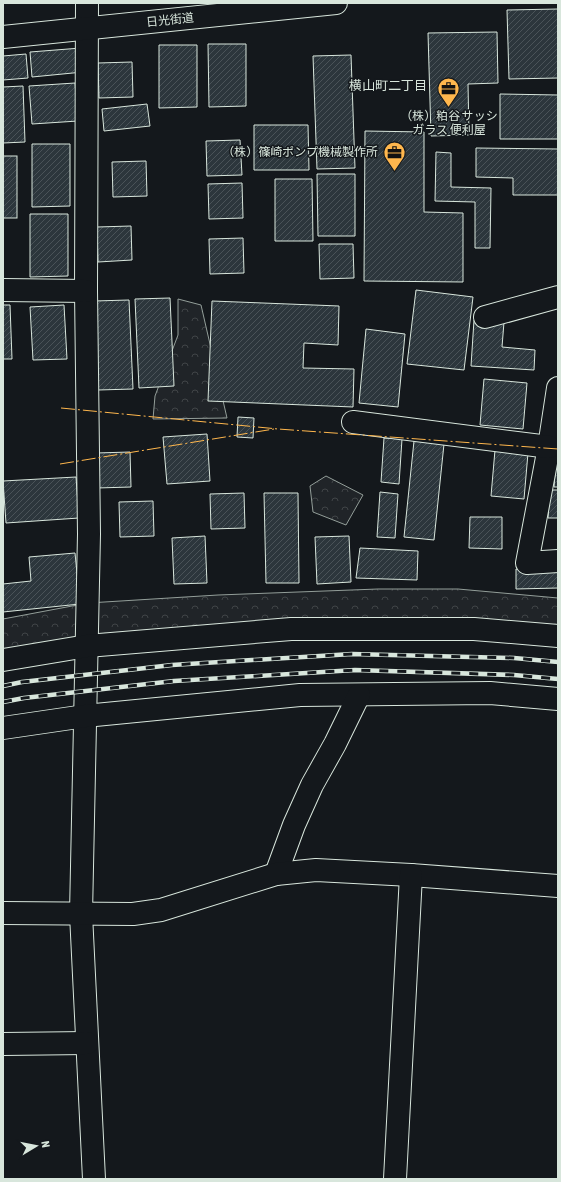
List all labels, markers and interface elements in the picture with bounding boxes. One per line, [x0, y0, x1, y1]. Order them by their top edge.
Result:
street label: 日光街道 [145, 11, 195, 29]
office icon: （株）粕谷 サッシ ガラス 便利屋 [436, 76, 462, 109]
district label: 横山町二丁目 [349, 78, 427, 93]
place label: （株）粕谷 サッシ ガラス 便利屋 [400, 109, 498, 137]
office icon: （株）篠崎ポンプ機械製作所 [381, 139, 407, 172]
place label: （株）篠崎ポンプ機械製作所 [222, 145, 378, 159]
north arrow [16, 1126, 56, 1166]
text: N [39, 1140, 52, 1149]

